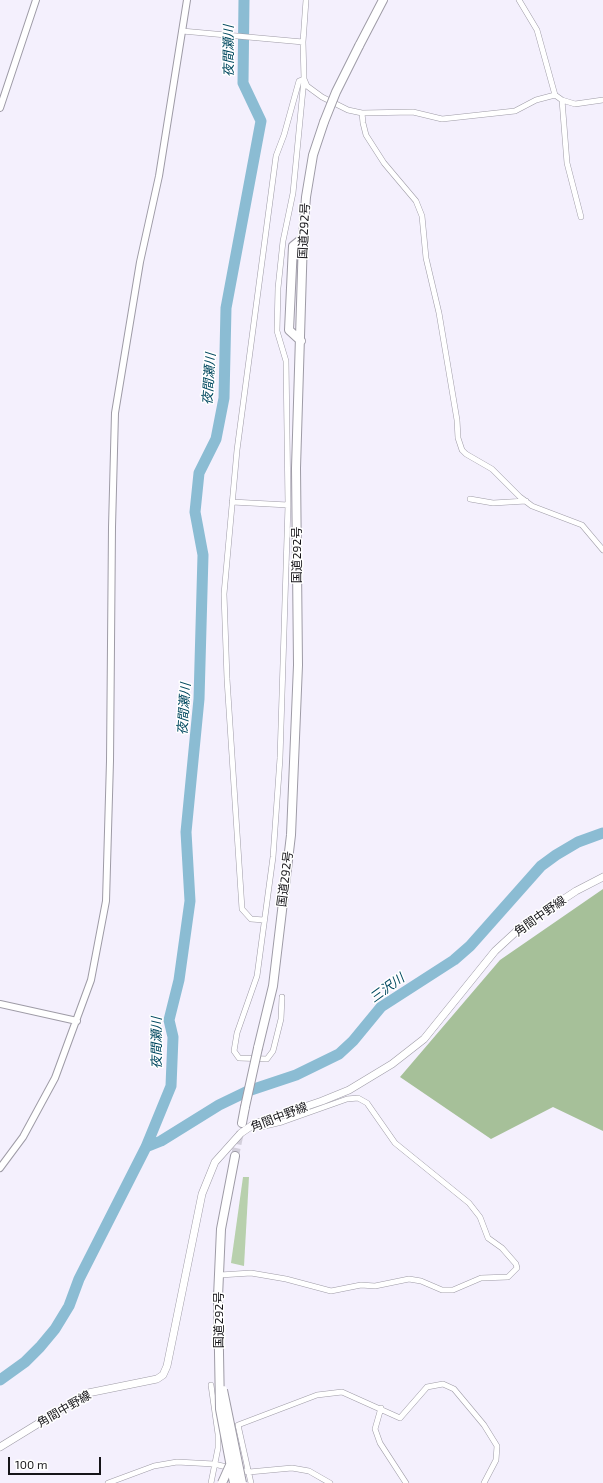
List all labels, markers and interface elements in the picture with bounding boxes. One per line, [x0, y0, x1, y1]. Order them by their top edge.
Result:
water label: 夜間瀬川 [221, 25, 237, 77]
street label: 国道292号 [295, 202, 313, 260]
water label: 夜間瀬川 [199, 353, 219, 405]
street label: 国道292号 [290, 527, 304, 583]
water label: 夜間瀬川 [174, 683, 194, 735]
street label: 国道292号 [274, 850, 296, 908]
street label: 角間中野線 [511, 893, 569, 939]
water label: 三沢川 [367, 970, 407, 1006]
water label: 夜間瀬川 [149, 1017, 165, 1069]
street label: 角間中野線 [248, 1100, 310, 1134]
street label: 国道292号 [212, 1292, 226, 1348]
street label: 角間中野線 [34, 1388, 94, 1430]
scale bar [10, 1449, 103, 1475]
text: 100 m [15, 1457, 47, 1471]

